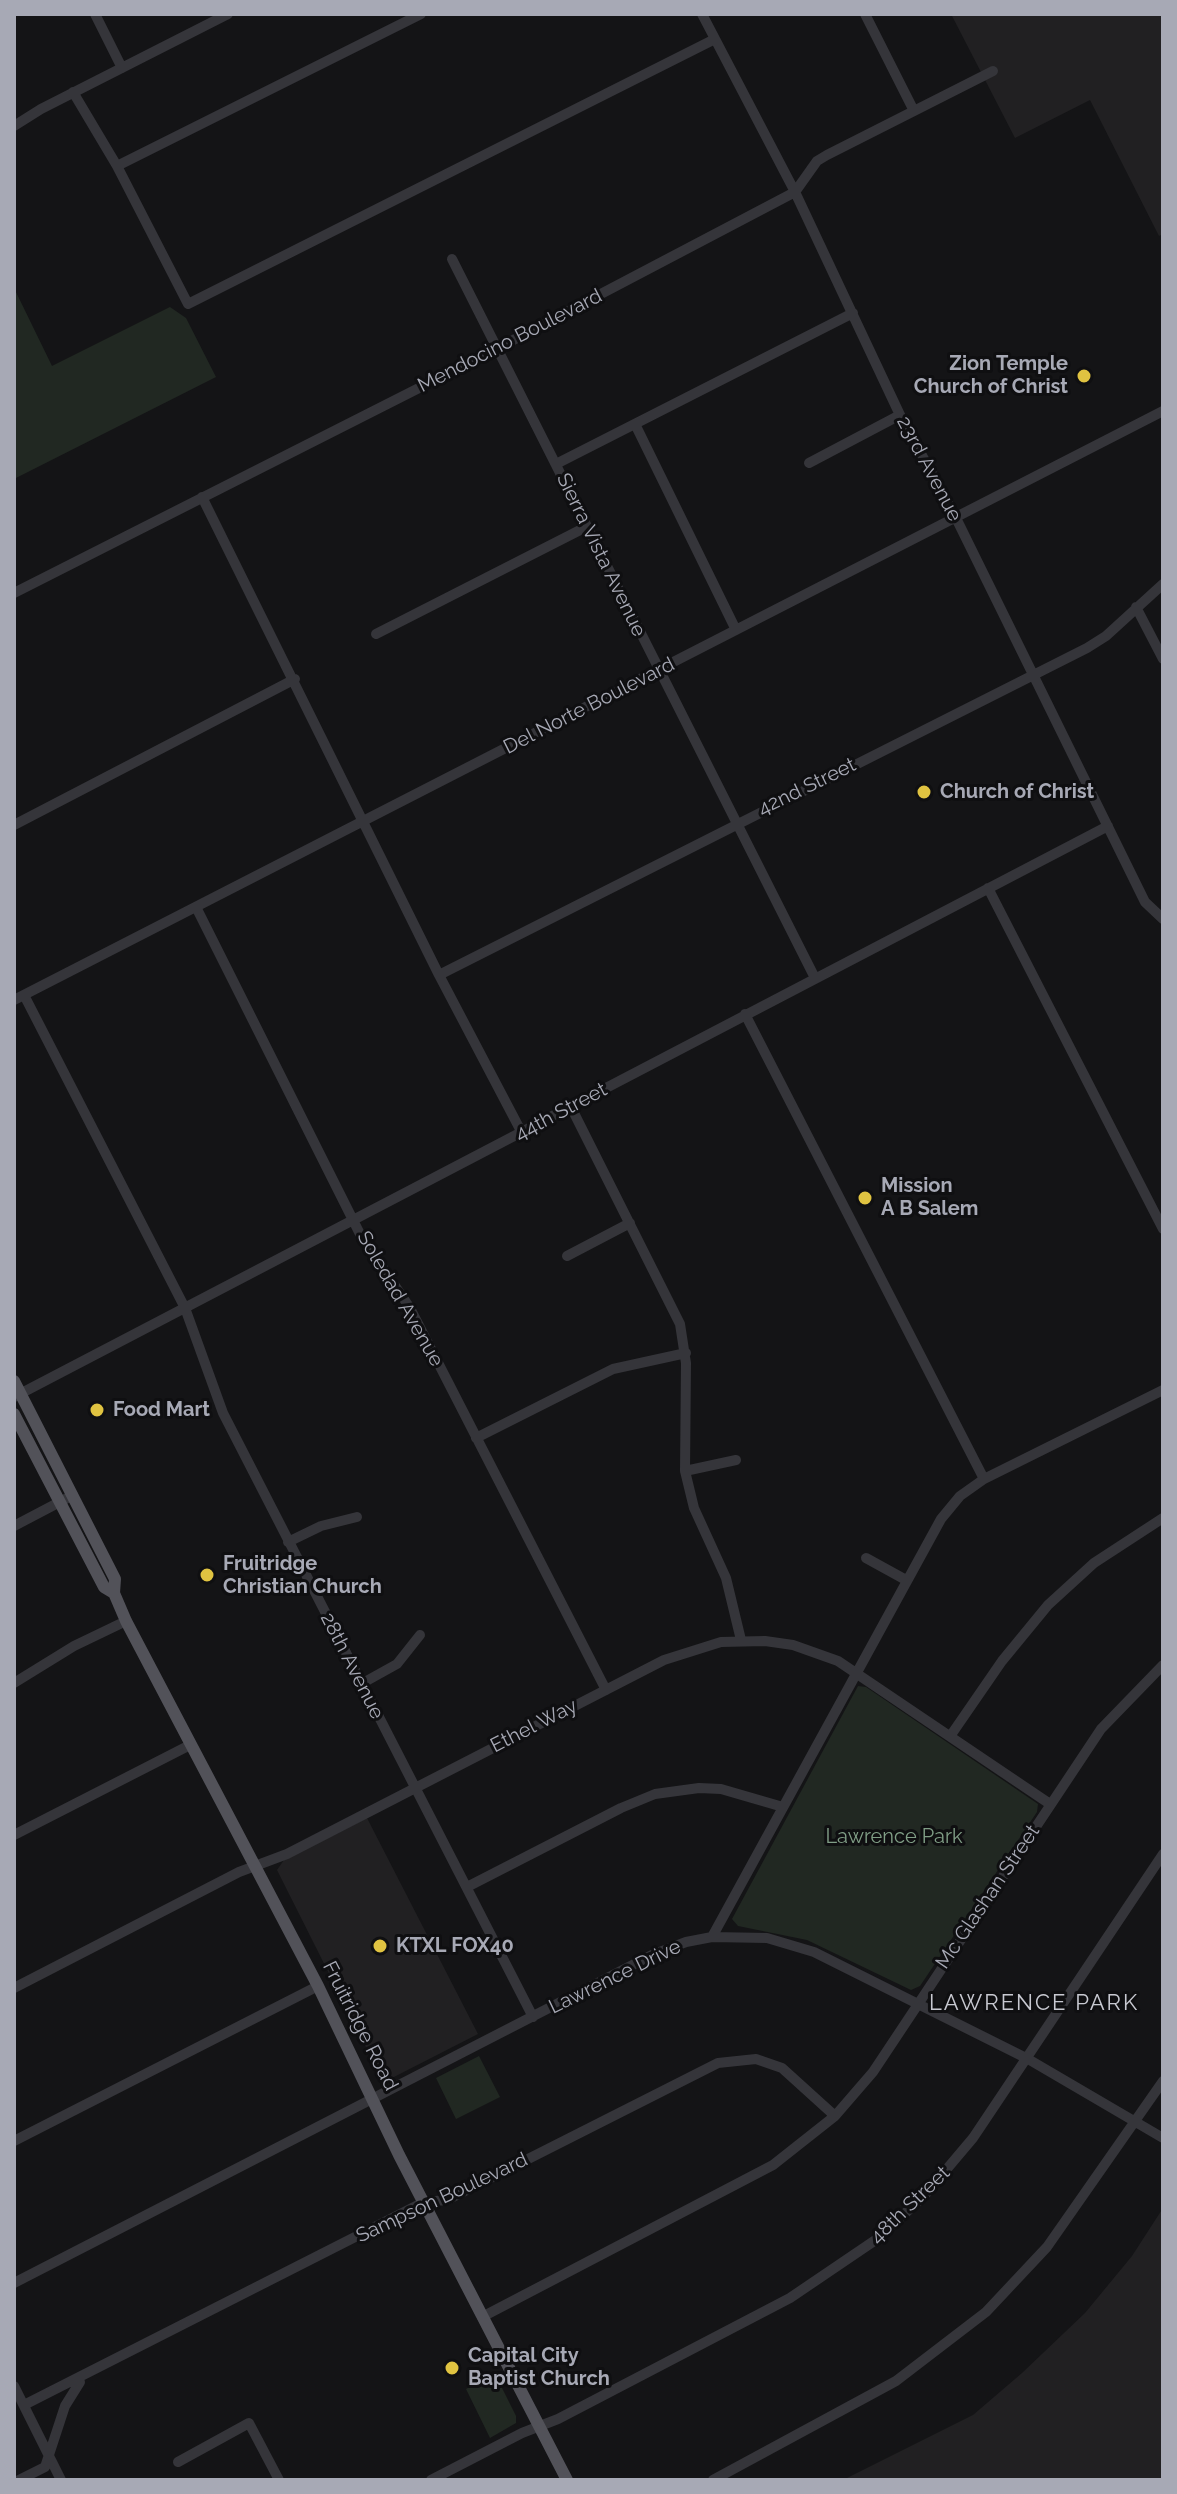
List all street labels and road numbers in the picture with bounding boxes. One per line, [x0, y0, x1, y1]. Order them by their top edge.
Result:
street label: Mendocino Boulevard [414, 284, 606, 398]
street label: 23rd Avenue [891, 412, 967, 526]
street label: Sierra Vista Avenue [551, 469, 651, 641]
street label: Del Norte Boulevard [500, 652, 678, 760]
street label: 42nd Street [754, 753, 860, 821]
street label: 44th Street [511, 1078, 611, 1146]
street label: Soledad Avenue [352, 1227, 448, 1371]
street label: 28th Avenue [315, 1609, 389, 1723]
street label: Ethel Way [487, 1694, 581, 1758]
street label: Mc Glashan Street [931, 1820, 1045, 1974]
street label: Lawrence Drive [545, 1935, 685, 2019]
street label: Fruitridge Road [317, 1957, 403, 2095]
street label: Sampson Boulevard [352, 2148, 532, 2248]
street label: 48th Street [865, 2161, 955, 2249]

